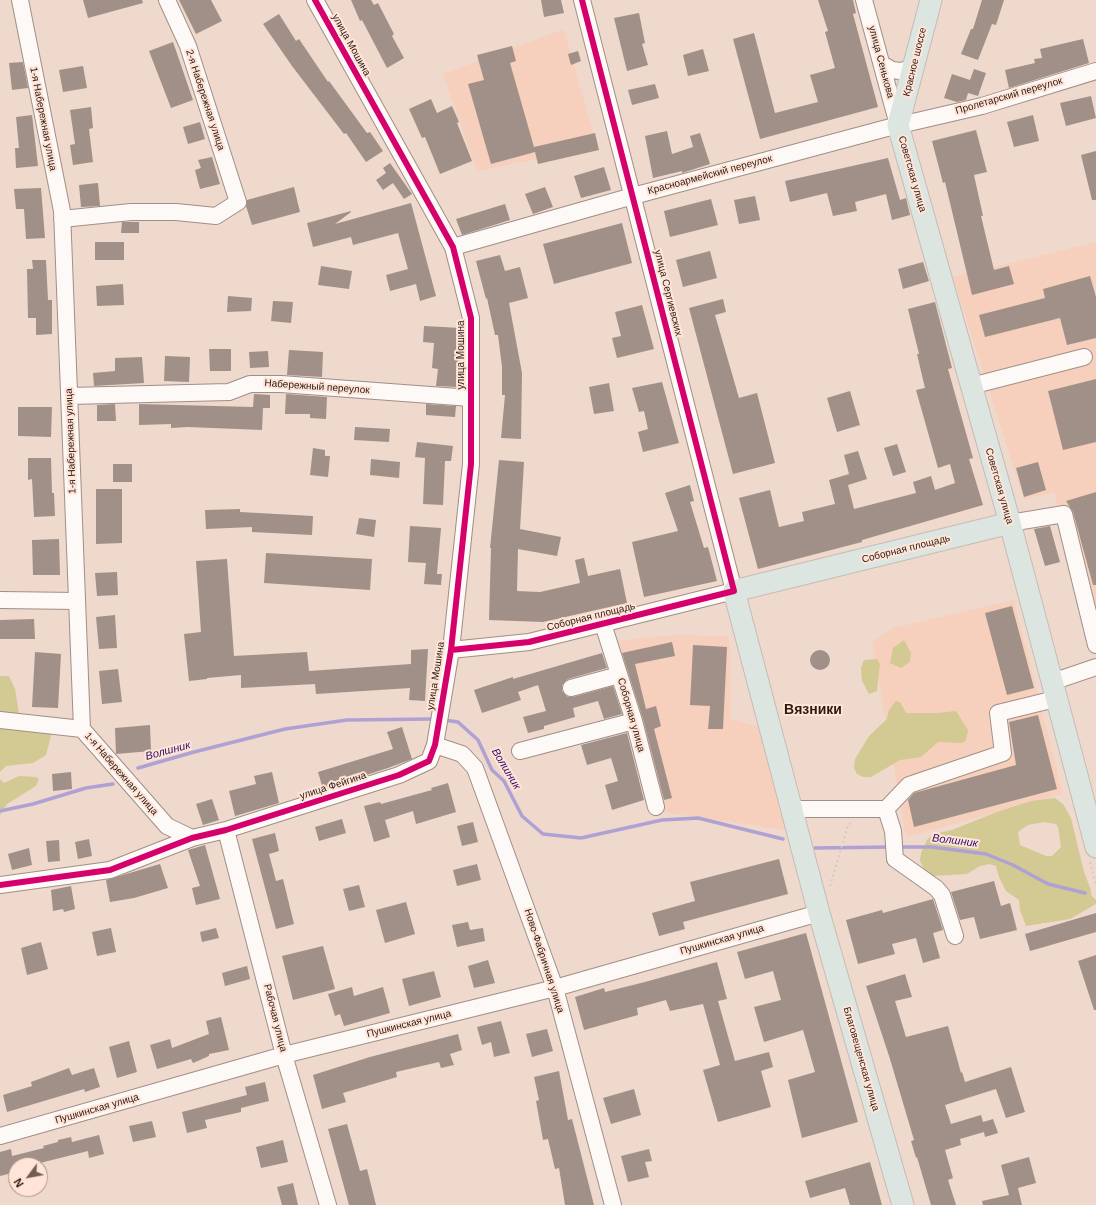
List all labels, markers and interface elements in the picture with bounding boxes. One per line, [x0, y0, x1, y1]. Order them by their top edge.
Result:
street label: улица Мошина [329, 12, 373, 78]
street label: улица Сенькова [866, 24, 896, 100]
street label: Красное шоссе [901, 26, 929, 98]
street label: 2-я Набережная улица [183, 48, 227, 152]
street label: 1-я Набережная улица [27, 66, 59, 172]
street label: Пролетарский переулок [954, 75, 1064, 117]
street label: Советская улица [895, 135, 929, 213]
street label: Красноармейский переулок [647, 153, 773, 197]
street label: улица Сергиевских [651, 249, 685, 337]
street label: улица Мошина [455, 321, 467, 389]
street label: Набережный переулок [264, 377, 370, 397]
street label: 1-я Набережная улица [63, 388, 79, 494]
street label: Советская улица [982, 447, 1016, 525]
street label: Соборная площадь [861, 532, 951, 566]
street label: Соборная площадь [546, 600, 636, 634]
street label: улица Мошина [425, 641, 447, 711]
street label: Соборная улица [615, 677, 647, 753]
district label: Вязники [784, 702, 842, 718]
street label: 1-я Набережная улица [82, 730, 160, 818]
water label: Волшник [144, 739, 192, 763]
water label: Волшник [489, 746, 523, 792]
street label: улица Фейгина [298, 770, 368, 802]
water label: Волшник [931, 832, 979, 850]
street label: Ново-Фабричная улица [521, 907, 567, 1015]
street label: Пушкинская улица [679, 922, 765, 958]
street label: Рабочая улица [261, 983, 289, 1053]
street label: Благовещенская улица [840, 1006, 882, 1112]
street label: Пушкинская улица [366, 1008, 452, 1040]
street label: Пушкинская улица [54, 1091, 140, 1127]
north arrow [8, 1157, 48, 1197]
text: N [11, 1176, 26, 1189]

